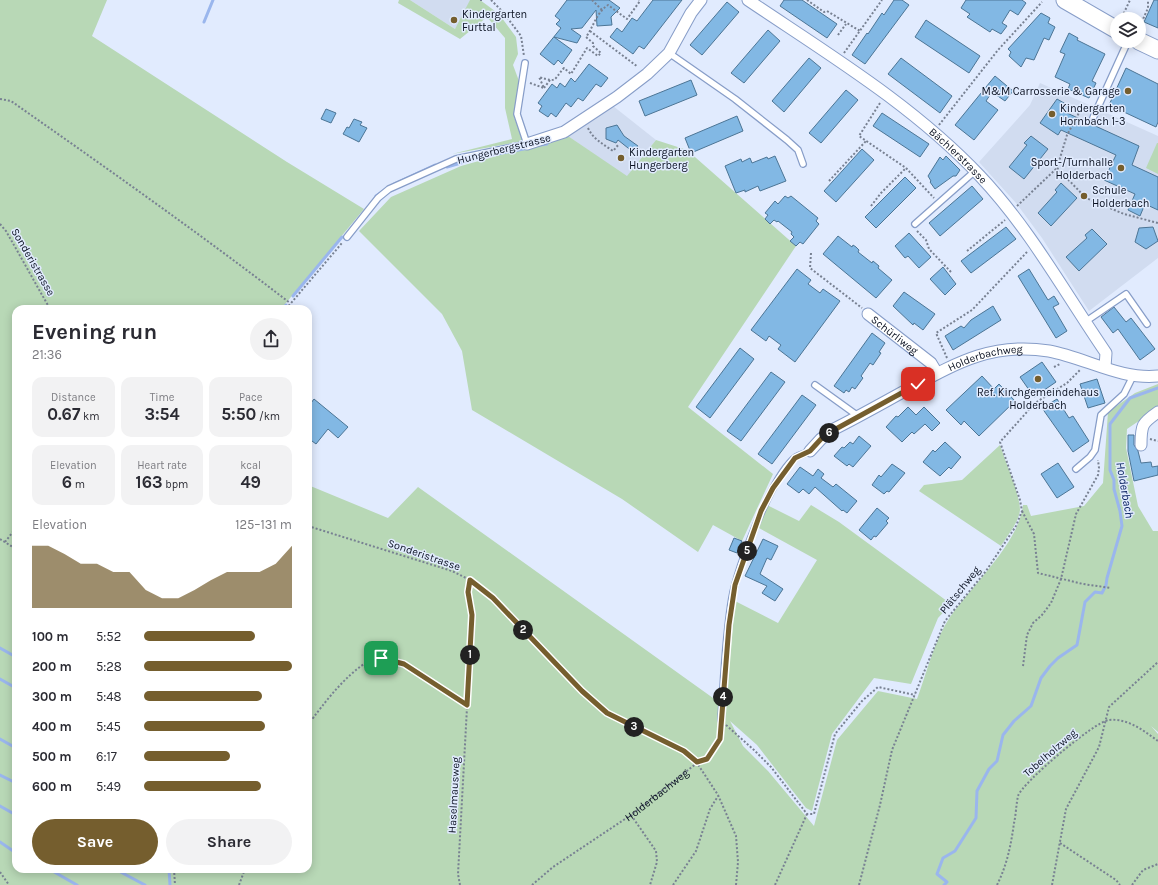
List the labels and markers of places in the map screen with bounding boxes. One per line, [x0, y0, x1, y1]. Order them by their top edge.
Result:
place label: Kindergarten Furttal [462, 8, 527, 34]
marker: Kindergarten Furttal [449, 15, 459, 25]
place label: M&M Carrosserie & Garage [982, 85, 1120, 98]
marker: M&M Carrosserie & Garage [1123, 86, 1133, 96]
place label: Kindergarten Hornbach 1-3 [1060, 102, 1125, 128]
marker: Kindergarten Hornbach 1-3 [1047, 109, 1057, 119]
place label: Kindergarten Hungerberg [629, 146, 694, 172]
marker: Kindergarten Hungerberg [616, 153, 626, 163]
place label: Sport-/Turnhalle Holderbach [1031, 156, 1113, 182]
marker: Sport-/Turnhalle Holderbach [1116, 163, 1126, 173]
place label: Schule Holderbach [1092, 184, 1149, 210]
marker: Schule Holderbach [1079, 191, 1089, 201]
pin [901, 367, 935, 401]
marker: Ref. Kirchgemeindehaus Holderbach [1033, 374, 1043, 384]
place label: Ref. Kirchgemeindehaus Holderbach [977, 386, 1099, 412]
pin: 6 [819, 423, 839, 443]
pin: 5 [737, 541, 757, 561]
pin: 2 [513, 620, 533, 640]
pin [364, 641, 398, 675]
pin: 1 [460, 645, 480, 665]
pin: 4 [713, 687, 733, 707]
pin: 3 [624, 717, 644, 737]

